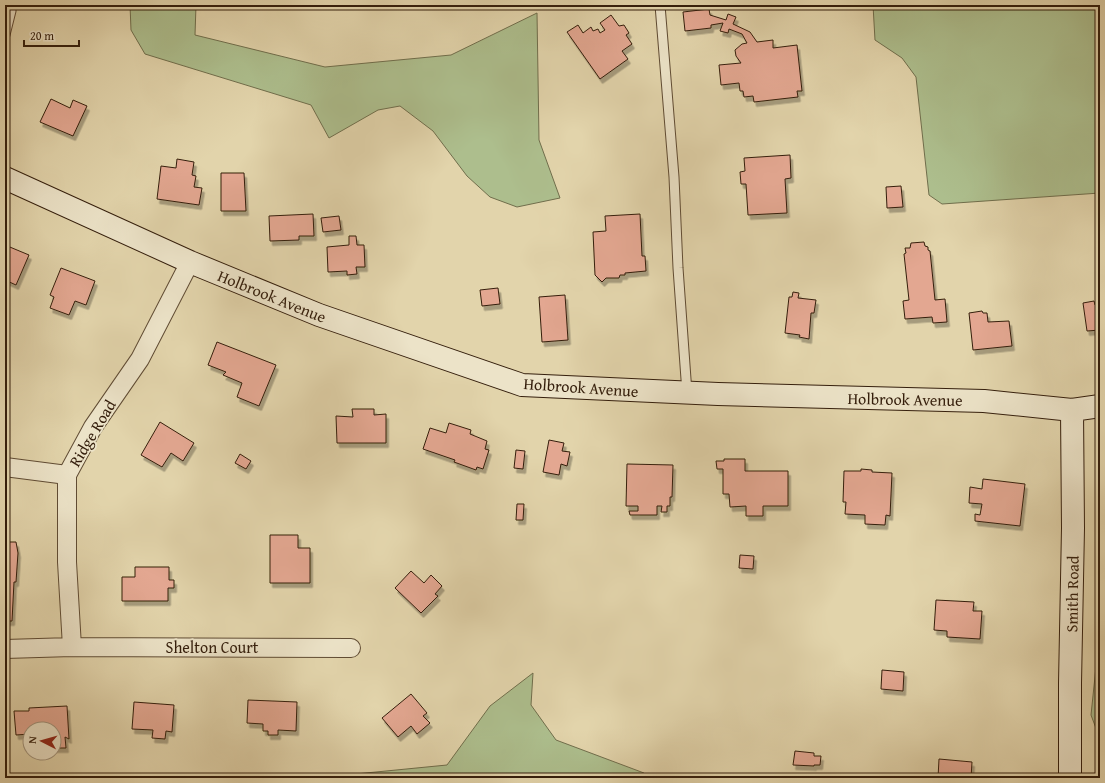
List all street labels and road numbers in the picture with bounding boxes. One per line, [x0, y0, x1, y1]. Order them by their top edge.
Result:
street label: Holbrook Avenue [214, 263, 330, 329]
street label: Holbrook Avenue [523, 371, 639, 403]
street label: Holbrook Avenue [847, 386, 963, 412]
street label: Ridge Road [62, 394, 122, 471]
street label: Smith Road [1059, 555, 1085, 633]
street label: Shelton Court [166, 635, 259, 659]

